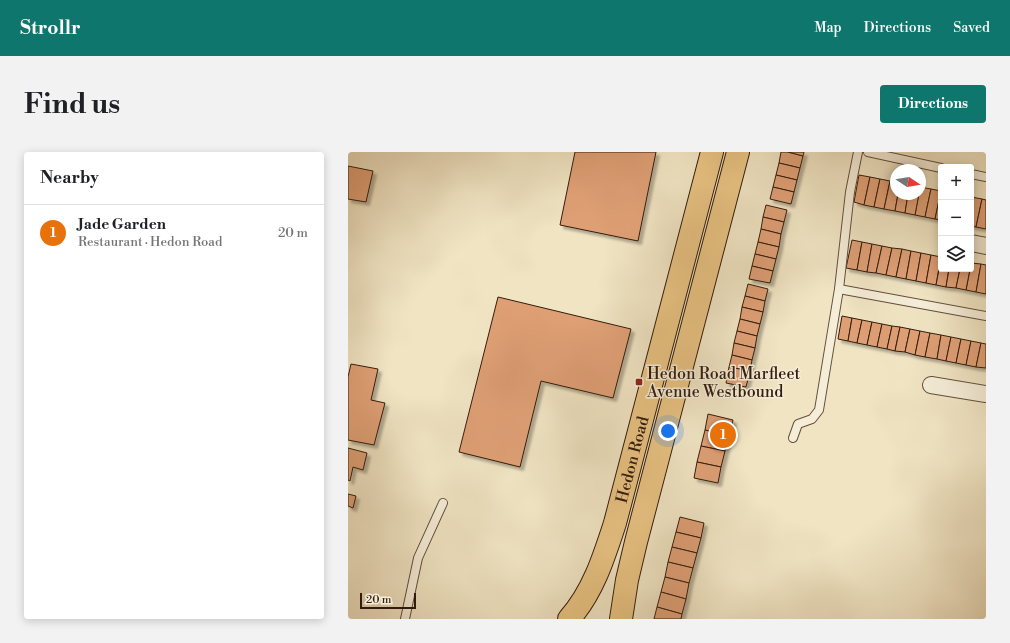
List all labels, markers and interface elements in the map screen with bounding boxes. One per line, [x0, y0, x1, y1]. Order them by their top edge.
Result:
text: Strollr [20, 16, 81, 40]
text: Map [814, 19, 842, 37]
text: Directions [864, 19, 931, 37]
text: Saved [953, 19, 990, 37]
button: Directions [880, 85, 986, 123]
text: Find us [24, 87, 120, 122]
north arrow [890, 164, 926, 200]
map controls [938, 164, 974, 272]
button: + [938, 164, 974, 200]
text: Nearby [40, 167, 99, 189]
button: − [938, 200, 974, 236]
text: Jade Garden [78, 215, 166, 234]
text: 1 [50, 225, 56, 241]
text: 20 m [278, 225, 308, 241]
text: Restaurant · Hedon Road [78, 234, 222, 250]
button: layers [938, 236, 974, 272]
place label: Hedon Road Marfleet Avenue Westbound [646, 364, 801, 402]
marker: Hedon Road Marfleet Avenue Westbound [634, 377, 644, 387]
street label: Hedon Road [612, 414, 654, 505]
pin: 1 [710, 420, 736, 450]
your location [658, 421, 678, 441]
scale bar [360, 591, 416, 610]
text: 20 m [366, 593, 391, 607]

